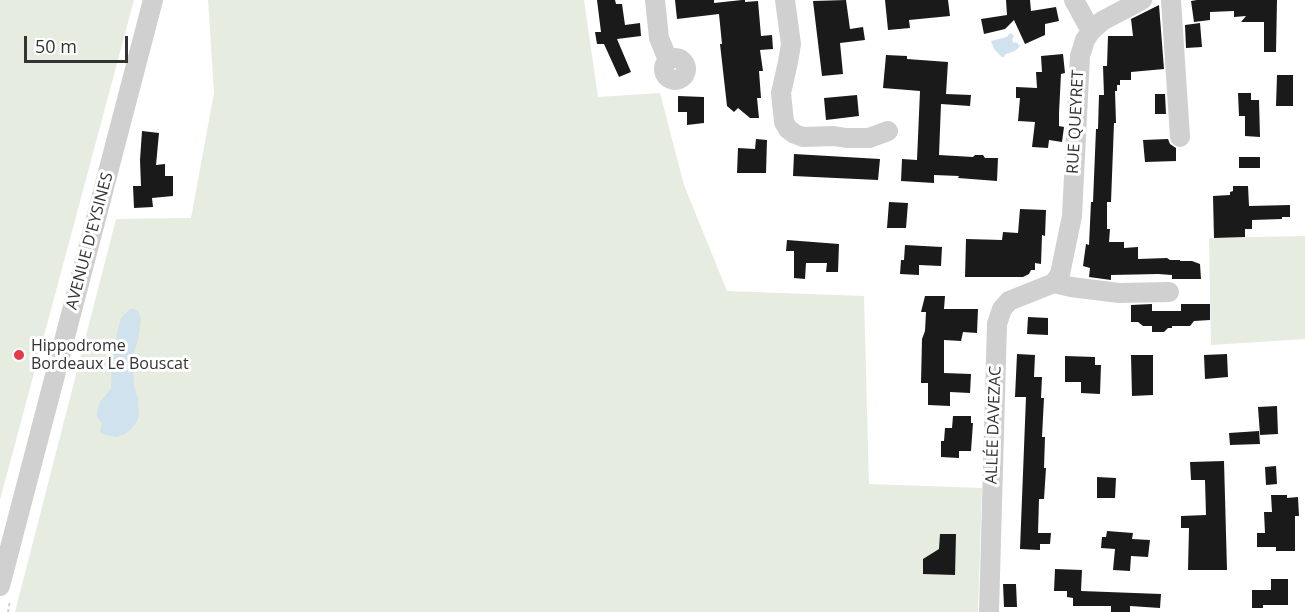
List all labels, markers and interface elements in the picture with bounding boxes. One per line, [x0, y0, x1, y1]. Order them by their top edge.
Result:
scale bar [27, 24, 130, 62]
text: 50 m [35, 34, 77, 58]
street label: RUE QUEYRET [1064, 70, 1088, 174]
street label: AVENUE D'EYSINES [62, 170, 118, 312]
place label: Hippodrome Bordeaux Le Bouscat [31, 336, 189, 374]
marker: Hippodrome Bordeaux Le Bouscat [12, 348, 26, 362]
street label: ALLÉE DAVEZAC [982, 366, 1006, 484]

